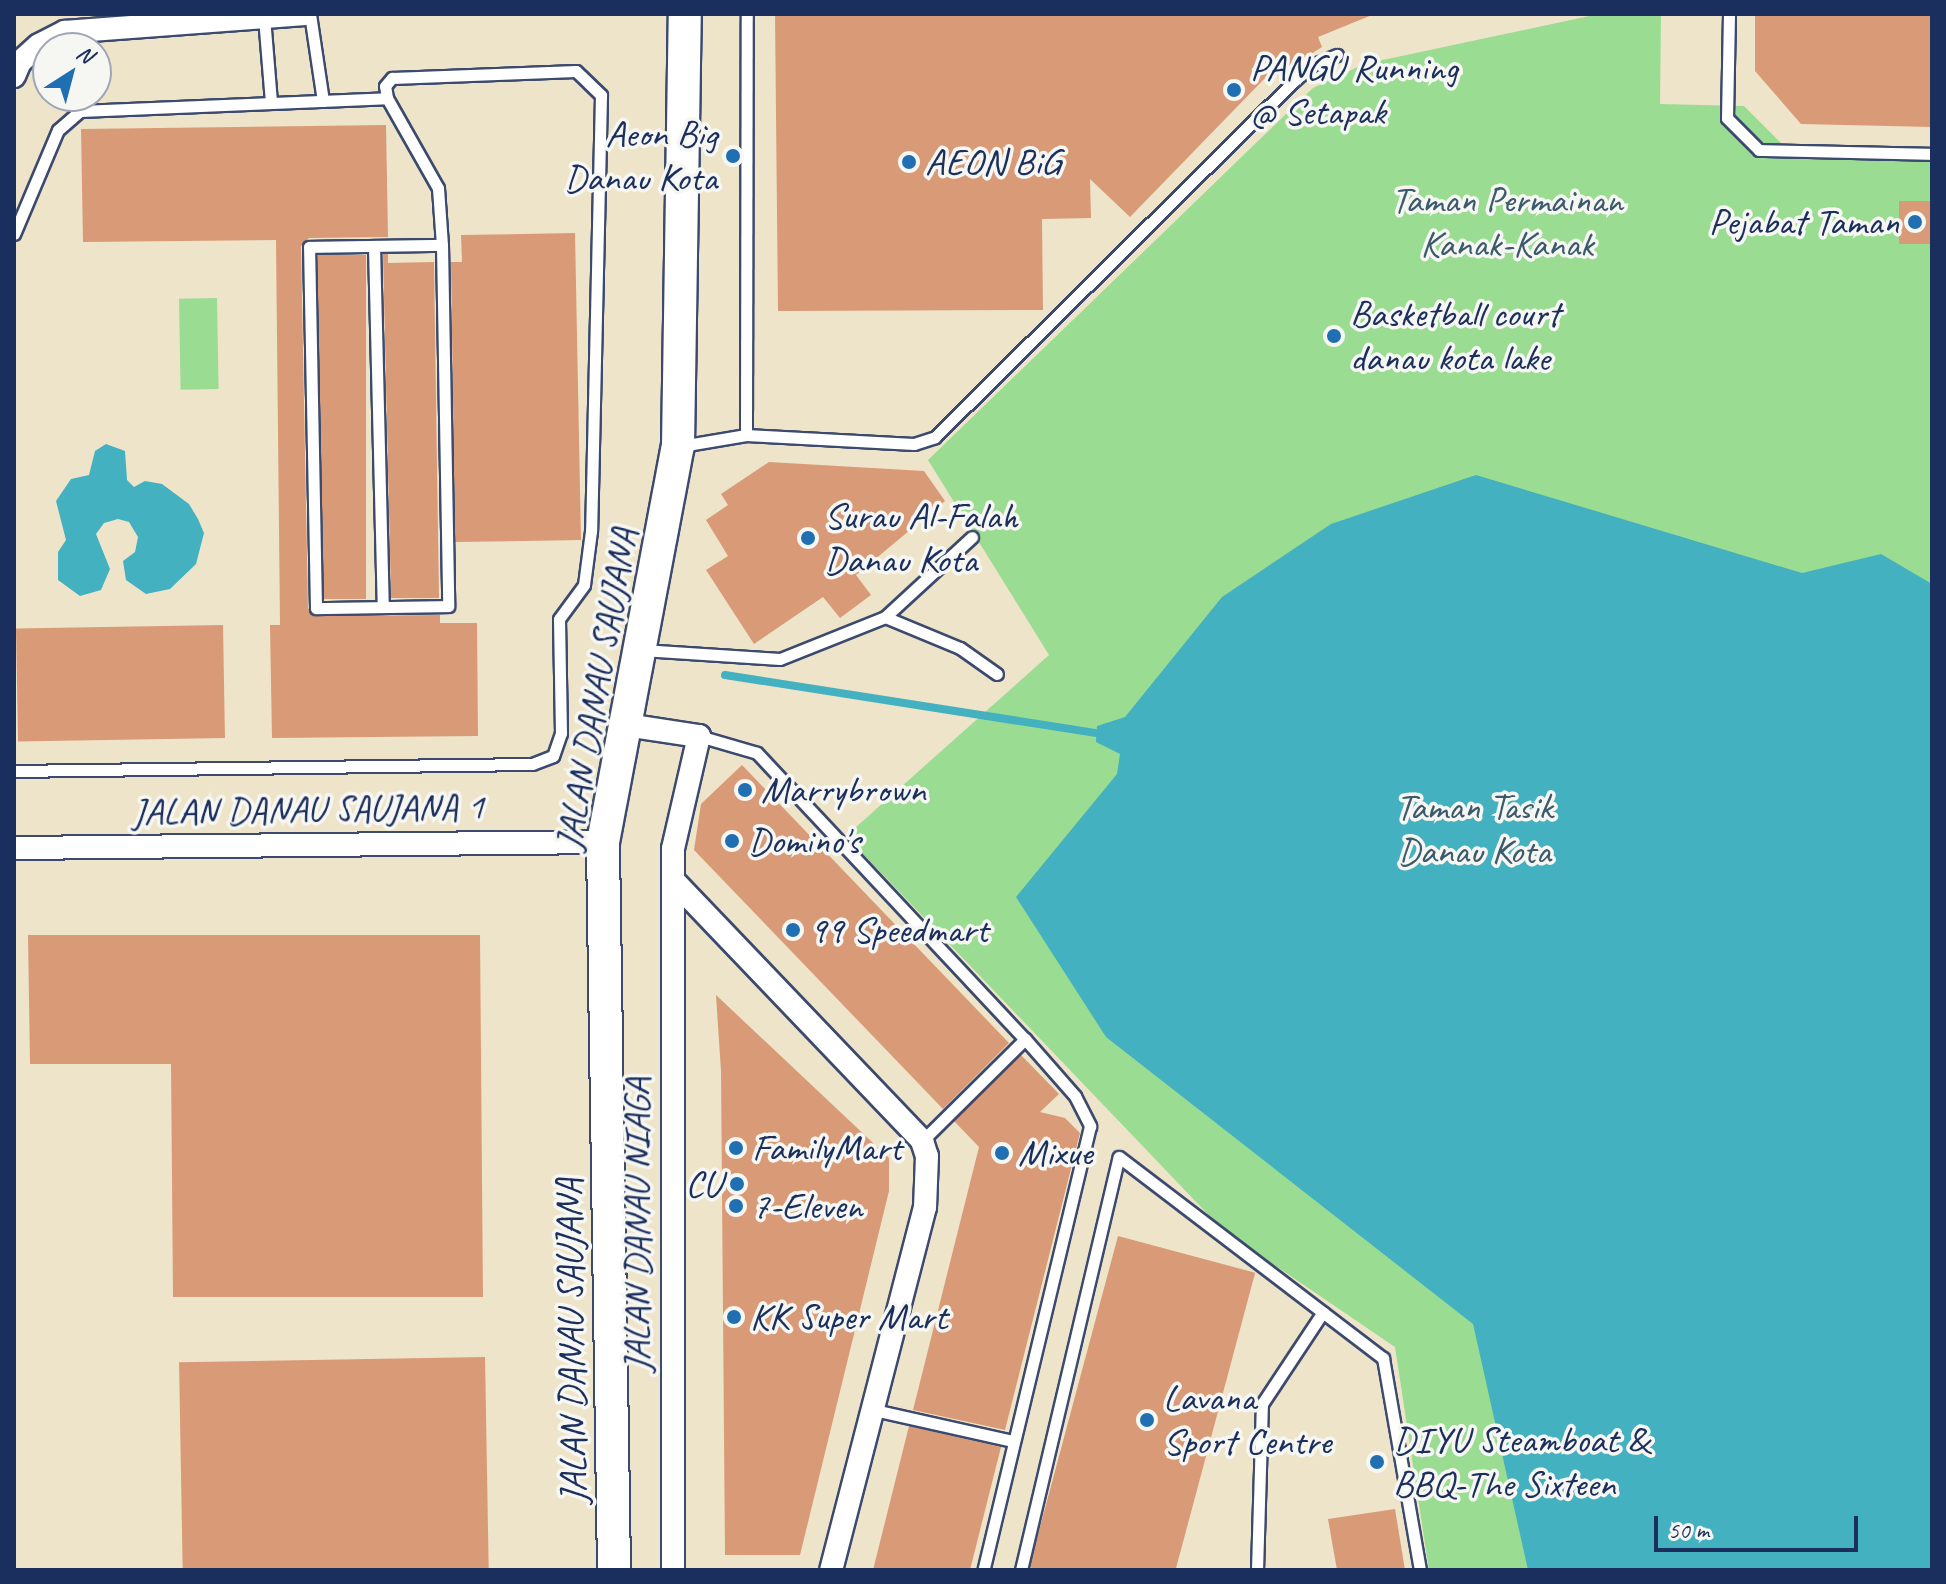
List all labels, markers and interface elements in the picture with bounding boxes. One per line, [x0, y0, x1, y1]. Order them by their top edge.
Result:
north arrow [32, 32, 112, 112]
text: N [71, 39, 99, 70]
place label: PANGU Running @ Setapak [1250, 45, 1458, 134]
marker: PANGU Running @ Setapak [1225, 81, 1243, 99]
place label: Aeon Big Danau Kota [565, 111, 717, 200]
place label: AEON BiG [925, 139, 1061, 185]
marker: Aeon Big Danau Kota [724, 147, 742, 165]
marker: AEON BiG [900, 153, 918, 171]
park label: Taman Permainan Kanak-Kanak [1391, 177, 1623, 266]
place label: Pejabat Taman [1709, 199, 1899, 245]
marker: Pejabat Taman [1906, 213, 1924, 231]
place label: Basketball court danau kota lake [1350, 291, 1559, 380]
marker: Basketball court danau kota lake [1325, 327, 1343, 345]
place label: Surau Al-Falah Danau Kota [824, 493, 1017, 582]
street label: JALAN DANAU SAUJANA [545, 524, 647, 854]
marker: Surau Al-Falah Danau Kota [799, 529, 817, 547]
place label: Marrybrown [761, 767, 926, 813]
marker: Marrybrown [736, 781, 754, 799]
street label: JALAN DANAU SAUJANA 1 [131, 783, 485, 835]
park label: Taman Tasik Danau Kota [1395, 784, 1553, 874]
place label: Domino's [748, 818, 860, 864]
marker: Domino's [723, 832, 741, 850]
place label: 99 Speedmart [809, 907, 988, 953]
marker: 99 Speedmart [784, 921, 802, 939]
street label: JALAN DANAU NIAGA [614, 1077, 660, 1373]
place label: FamilyMart [752, 1125, 902, 1171]
place label: Mixue [1018, 1130, 1092, 1176]
marker: FamilyMart [727, 1139, 745, 1157]
marker: Mixue [993, 1144, 1011, 1162]
place label: CU [685, 1161, 721, 1207]
marker: CU [728, 1175, 746, 1193]
street label: JALAN DANAU SAUJANA [545, 1177, 597, 1505]
place label: 7-Eleven [752, 1183, 862, 1229]
marker: 7-Eleven [727, 1197, 745, 1215]
place label: KK Super Mart [750, 1294, 948, 1340]
marker: KK Super Mart [725, 1308, 743, 1326]
place label: Lavana Sport Centre [1163, 1375, 1331, 1464]
marker: Lavana Sport Centre [1138, 1411, 1156, 1429]
place label: DIYU Steamboat & BBQ-The Sixteen [1393, 1417, 1650, 1506]
marker: DIYU Steamboat & BBQ-The Sixteen [1368, 1453, 1386, 1471]
scale bar [1658, 1500, 1862, 1550]
text: 50 m [1668, 1515, 1709, 1545]

